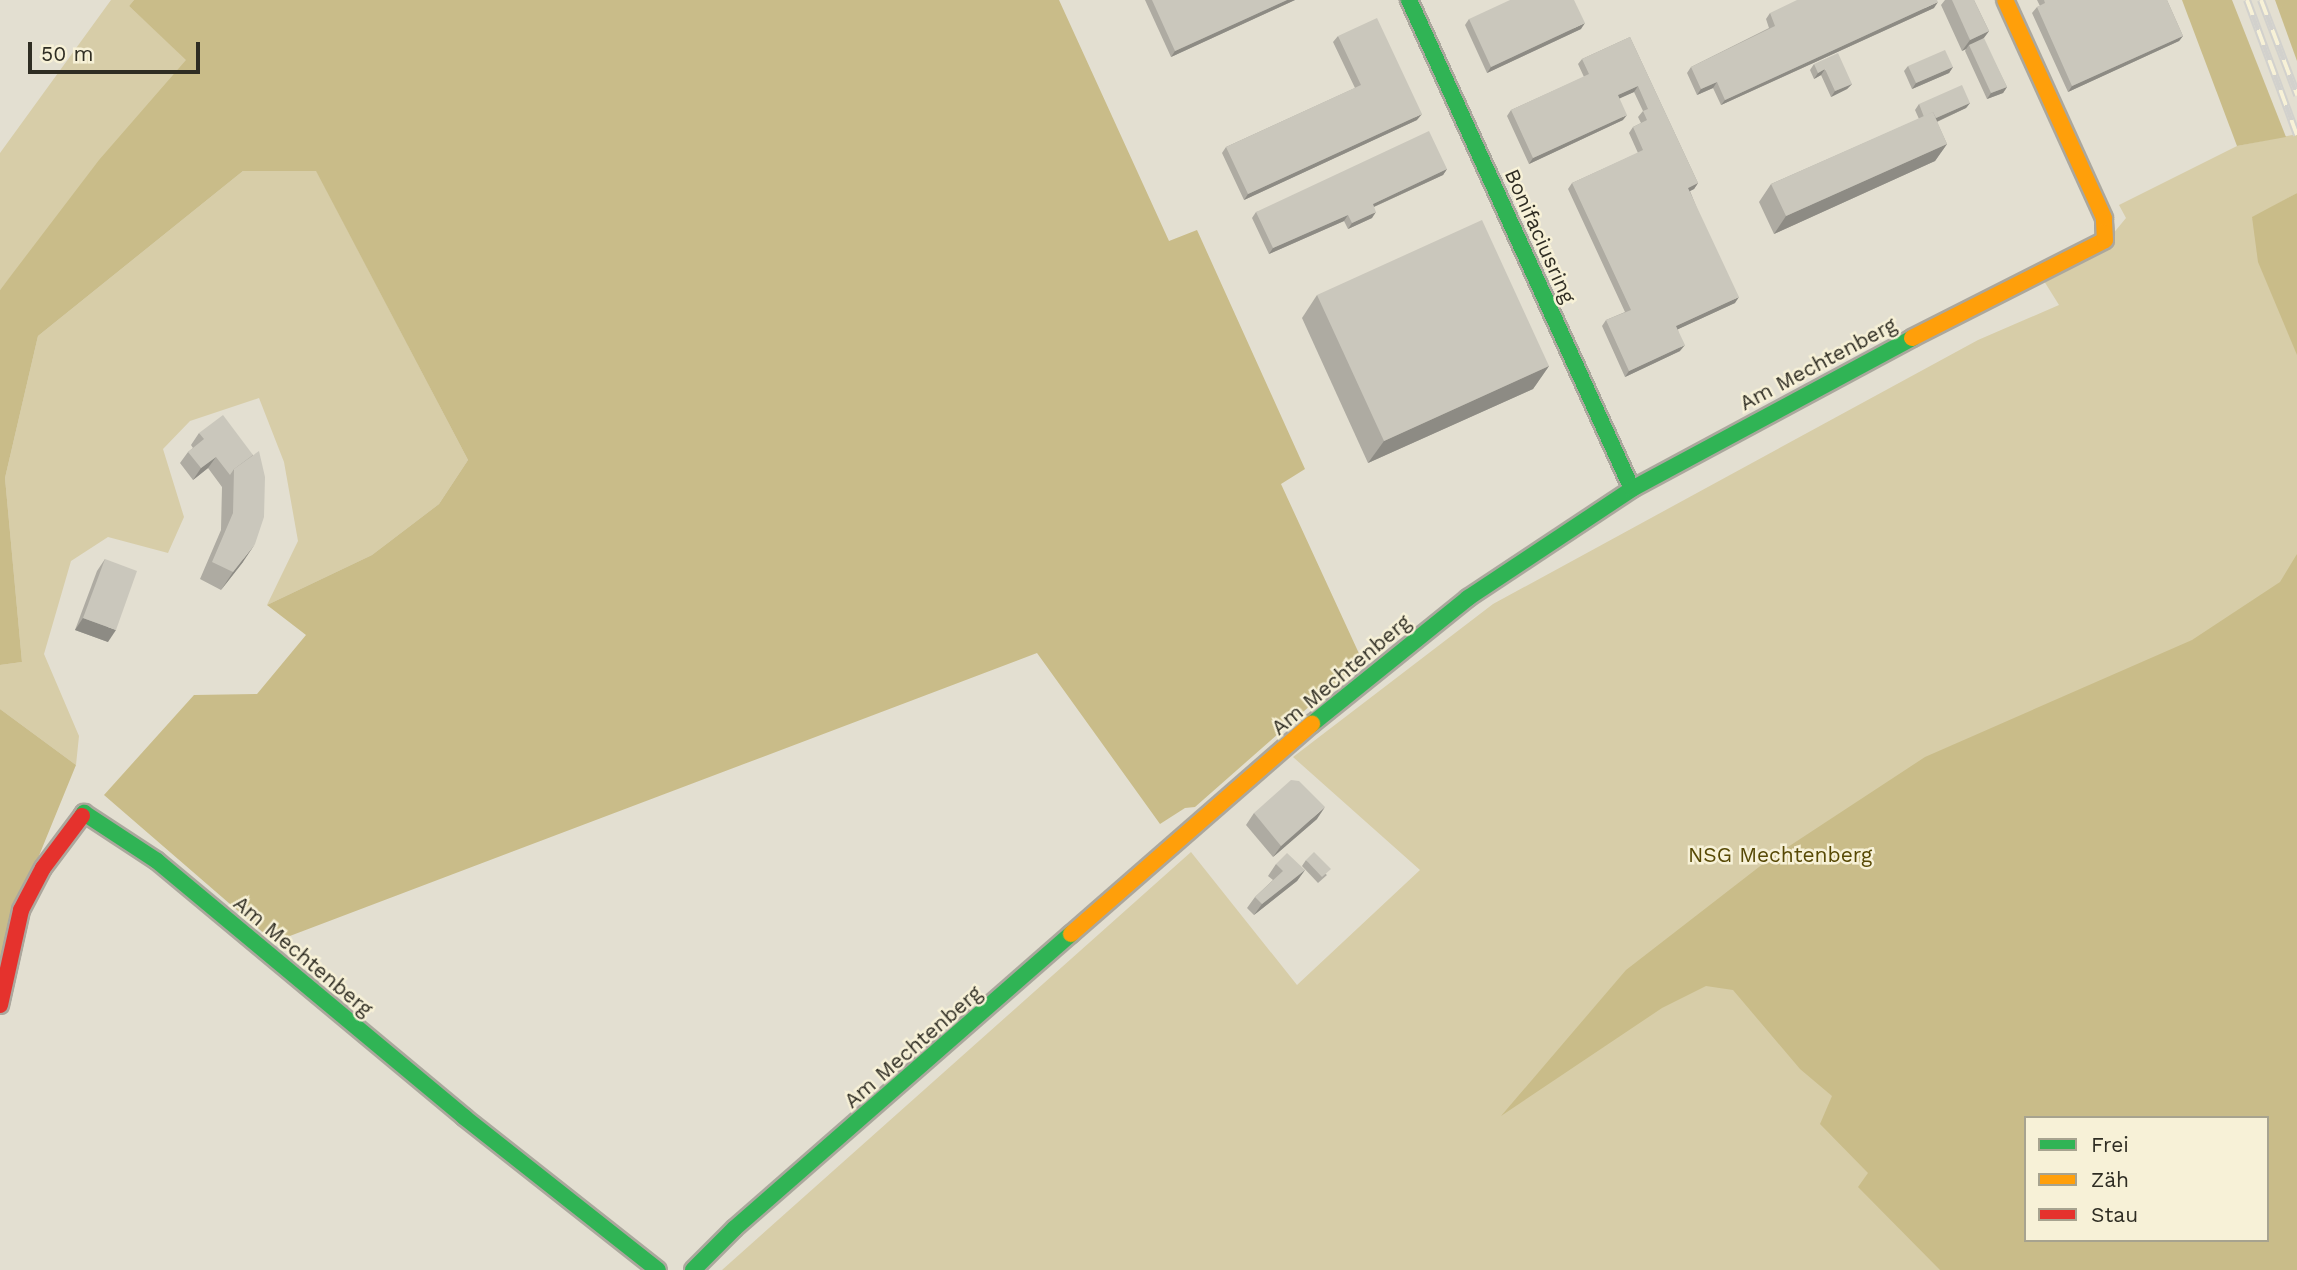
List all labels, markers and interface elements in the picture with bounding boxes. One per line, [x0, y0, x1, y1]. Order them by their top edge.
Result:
scale bar [32, 28, 203, 72]
text: 50 m [41, 41, 93, 66]
street label: Bonifaciusring [1499, 165, 1581, 307]
street label: Am Mechtenberg [1735, 312, 1901, 416]
street label: Am Mechtenberg [1266, 609, 1416, 741]
park label: NSG Mechtenberg [1688, 842, 1872, 868]
street label: Am Mechtenberg [228, 890, 378, 1022]
street label: Am Mechtenberg [839, 980, 987, 1114]
legend [2024, 1116, 2269, 1242]
text: Frei [2091, 1132, 2129, 1157]
text: Zäh [2091, 1167, 2129, 1192]
text: Stau [2091, 1202, 2138, 1227]

